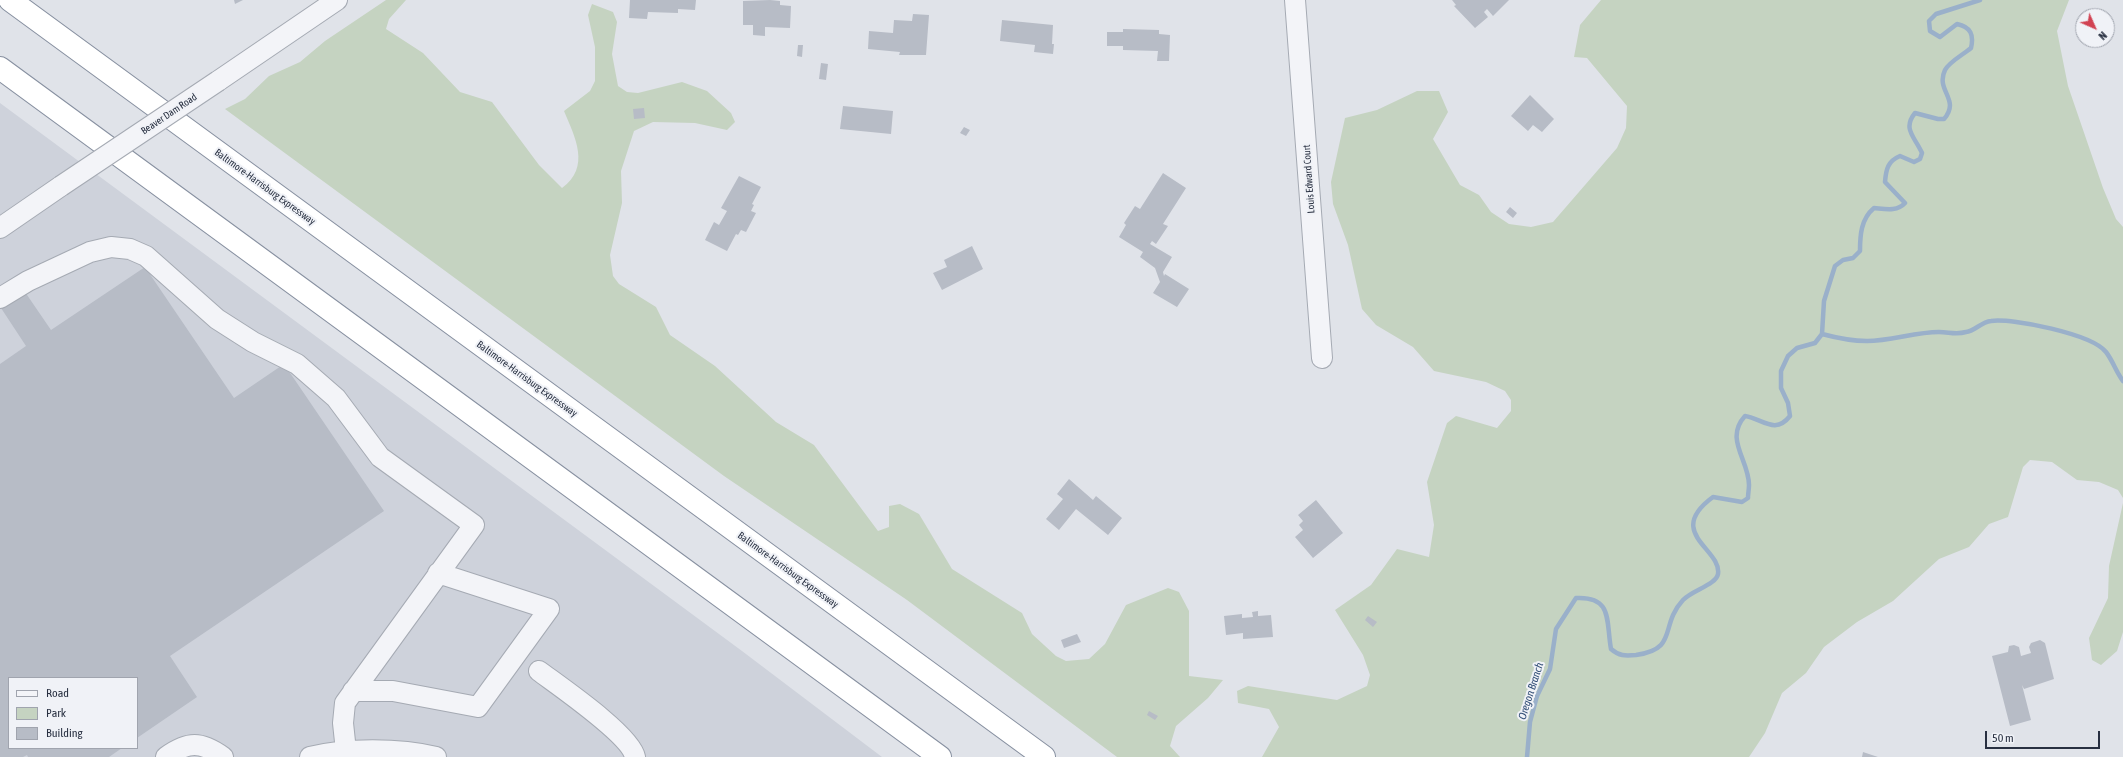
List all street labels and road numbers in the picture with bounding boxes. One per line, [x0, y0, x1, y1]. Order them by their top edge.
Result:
street label: Beaver Dam Road [139, 91, 199, 137]
street label: Louis Edward Court [1301, 144, 1317, 214]
street label: Baltimore-Harrisburg Expressway [212, 146, 318, 228]
street label: Baltimore-Harrisburg Expressway [474, 338, 580, 420]
street label: Baltimore-Harrisburg Expressway [735, 529, 841, 611]

